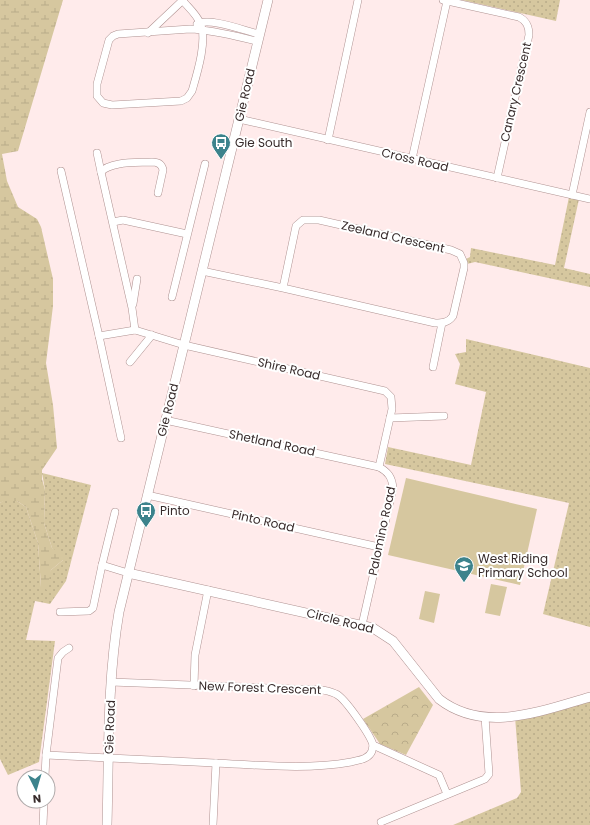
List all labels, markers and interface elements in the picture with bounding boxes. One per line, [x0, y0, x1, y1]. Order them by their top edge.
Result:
street label: Canary Crescent [496, 40, 535, 143]
street label: Gie Road [230, 67, 259, 123]
bus stop icon: Gie South [210, 132, 232, 160]
place label: Gie South [235, 134, 292, 151]
street label: Cross Road [380, 144, 450, 175]
street label: Zeeland Crescent [340, 216, 446, 257]
street label: Shire Road [256, 353, 322, 384]
street label: Gie Road [153, 382, 182, 438]
street label: Shetland Road [227, 425, 317, 460]
street label: Palomino Road [364, 485, 399, 577]
bus stop icon: Pinto [135, 500, 157, 528]
place label: Pinto [160, 502, 190, 519]
street label: Pinto Road [230, 505, 296, 536]
place label: West Riding Primary School [478, 550, 568, 581]
school or university icon: West Riding Primary School [453, 555, 475, 583]
street label: Circle Road [305, 604, 376, 637]
street label: New Forest Crescent [198, 677, 322, 698]
street label: Gie Road [100, 700, 119, 754]
north arrow [16, 769, 56, 809]
text: N [32, 791, 42, 807]

